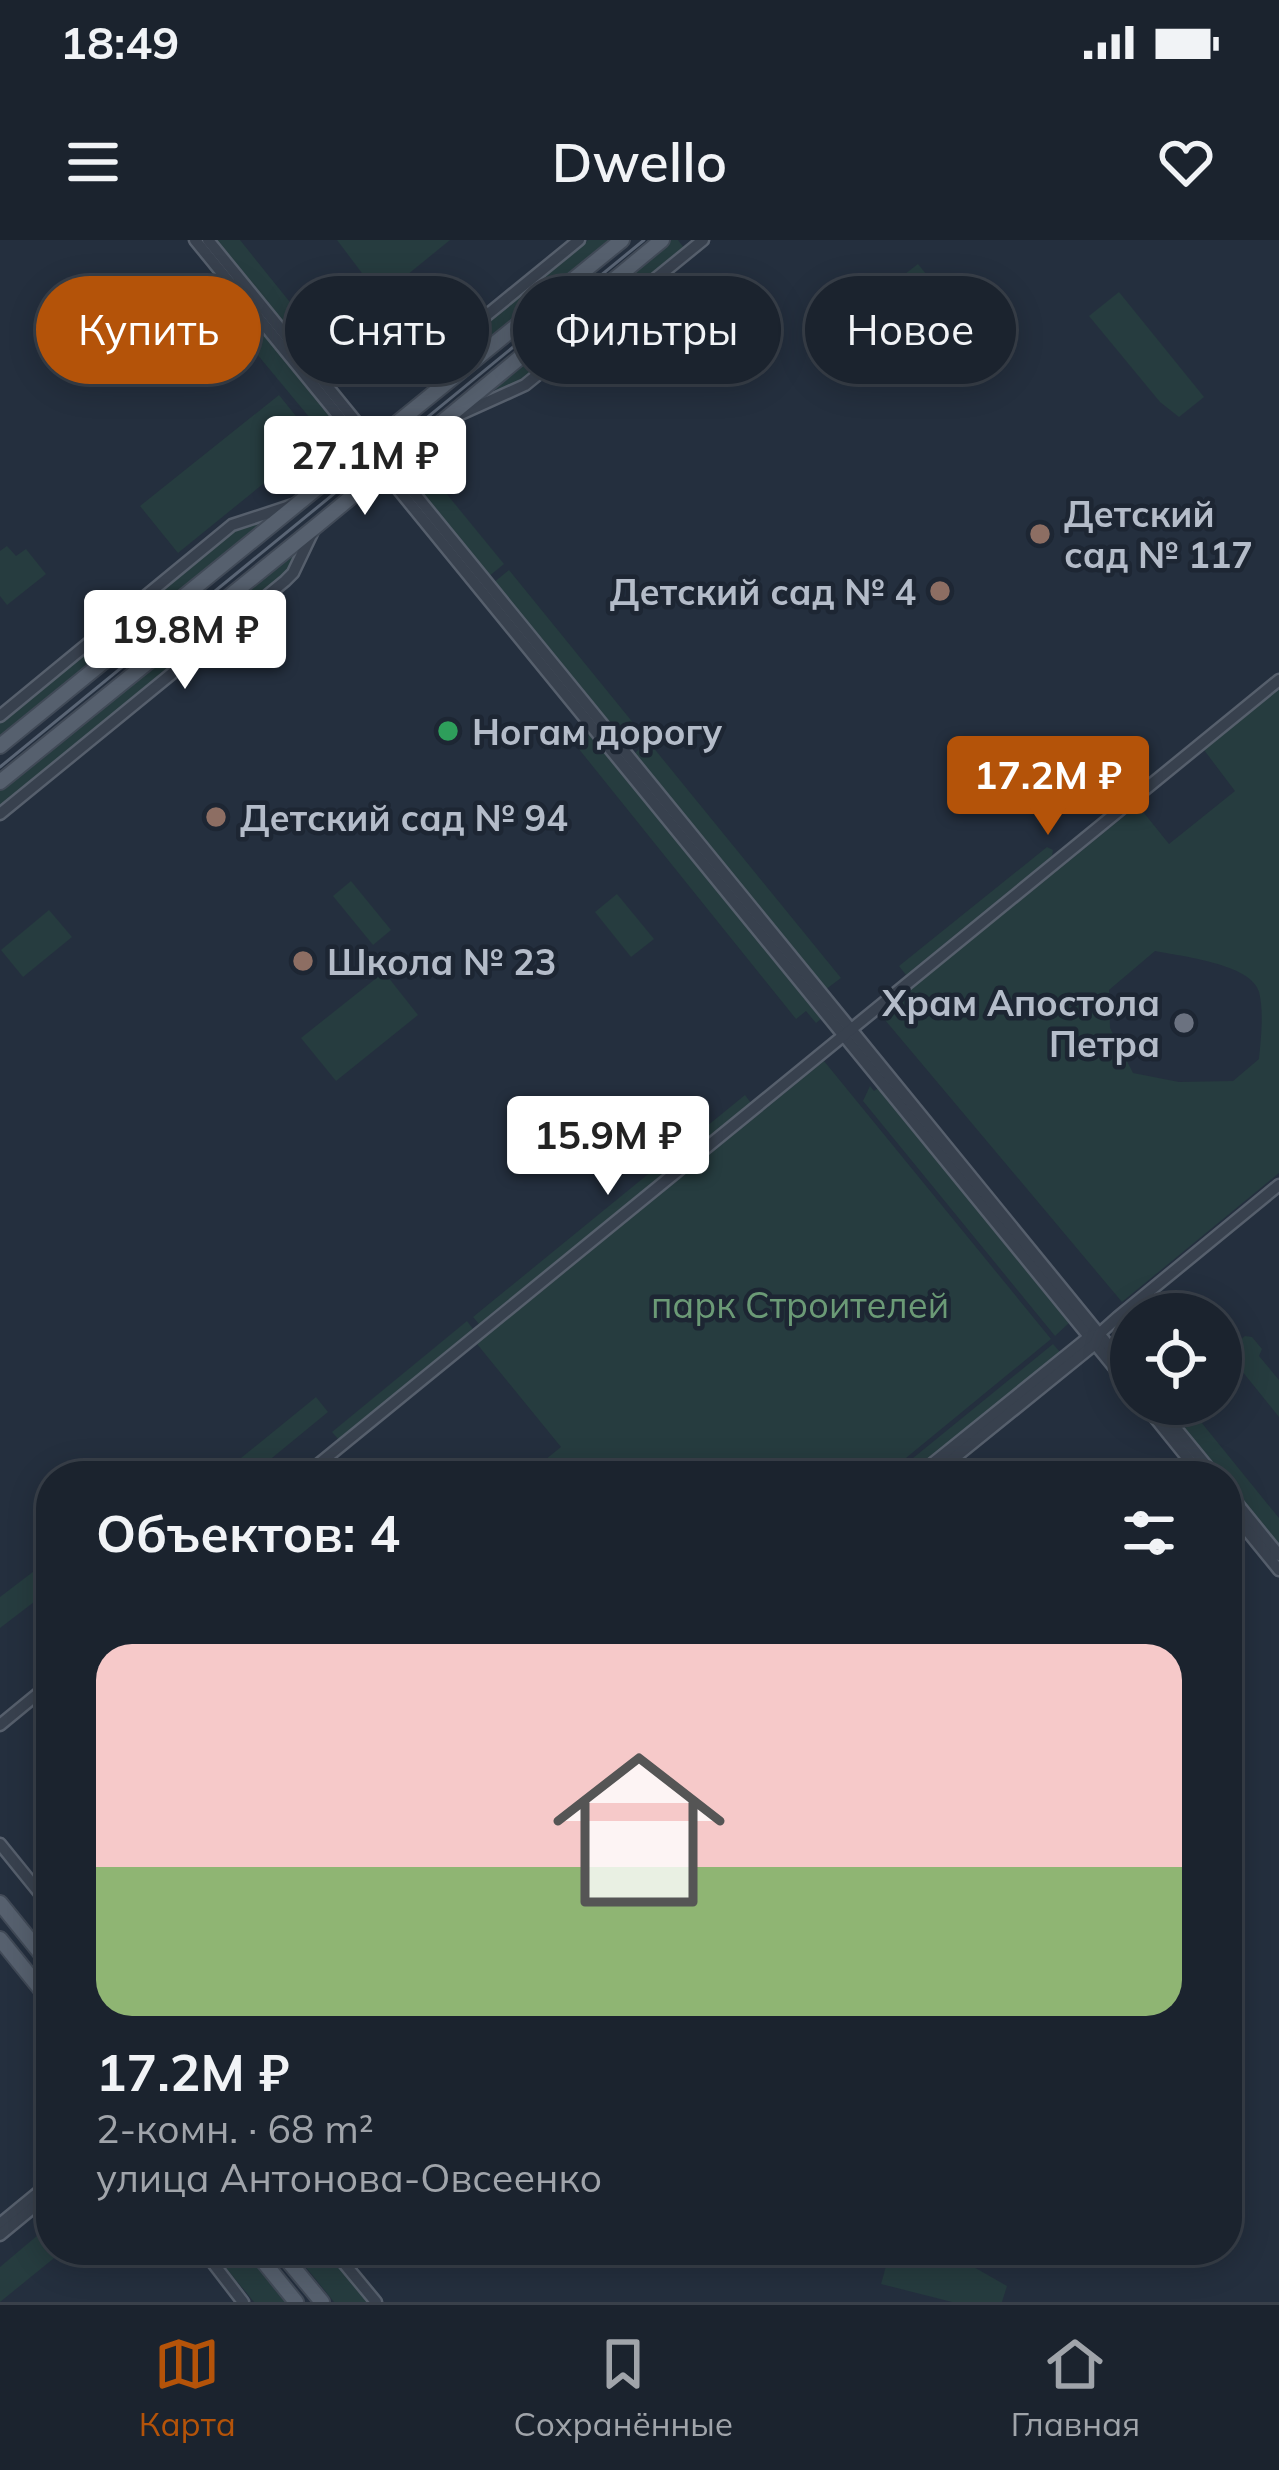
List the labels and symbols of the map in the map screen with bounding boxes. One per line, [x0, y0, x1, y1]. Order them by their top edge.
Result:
pin: 27.1M ₽ [254, 416, 476, 518]
place label: Детский сад № 117 [1064, 491, 1253, 577]
marker: Детский сад № 117 [1027, 521, 1053, 547]
place label: Детский сад № 4 [610, 569, 916, 614]
marker: Детский сад № 4 [927, 578, 953, 604]
pin: 19.8M ₽ [74, 590, 296, 692]
place label: Ногам дорогу [472, 709, 722, 754]
marker: Ногам дорогу [435, 718, 461, 744]
pin: 17.2M ₽ [937, 736, 1159, 838]
place label: Детский сад № 94 [240, 795, 568, 840]
marker: Детский сад № 94 [203, 804, 229, 830]
place label: Школа № 23 [327, 939, 556, 984]
marker: Школа № 23 [290, 948, 316, 974]
place label: Храм Апостола Петра [881, 980, 1160, 1066]
marker: Храм Апостола Петра [1171, 1010, 1197, 1036]
pin: 15.9M ₽ [497, 1096, 719, 1198]
park label: парк Строителей [651, 1282, 949, 1327]

